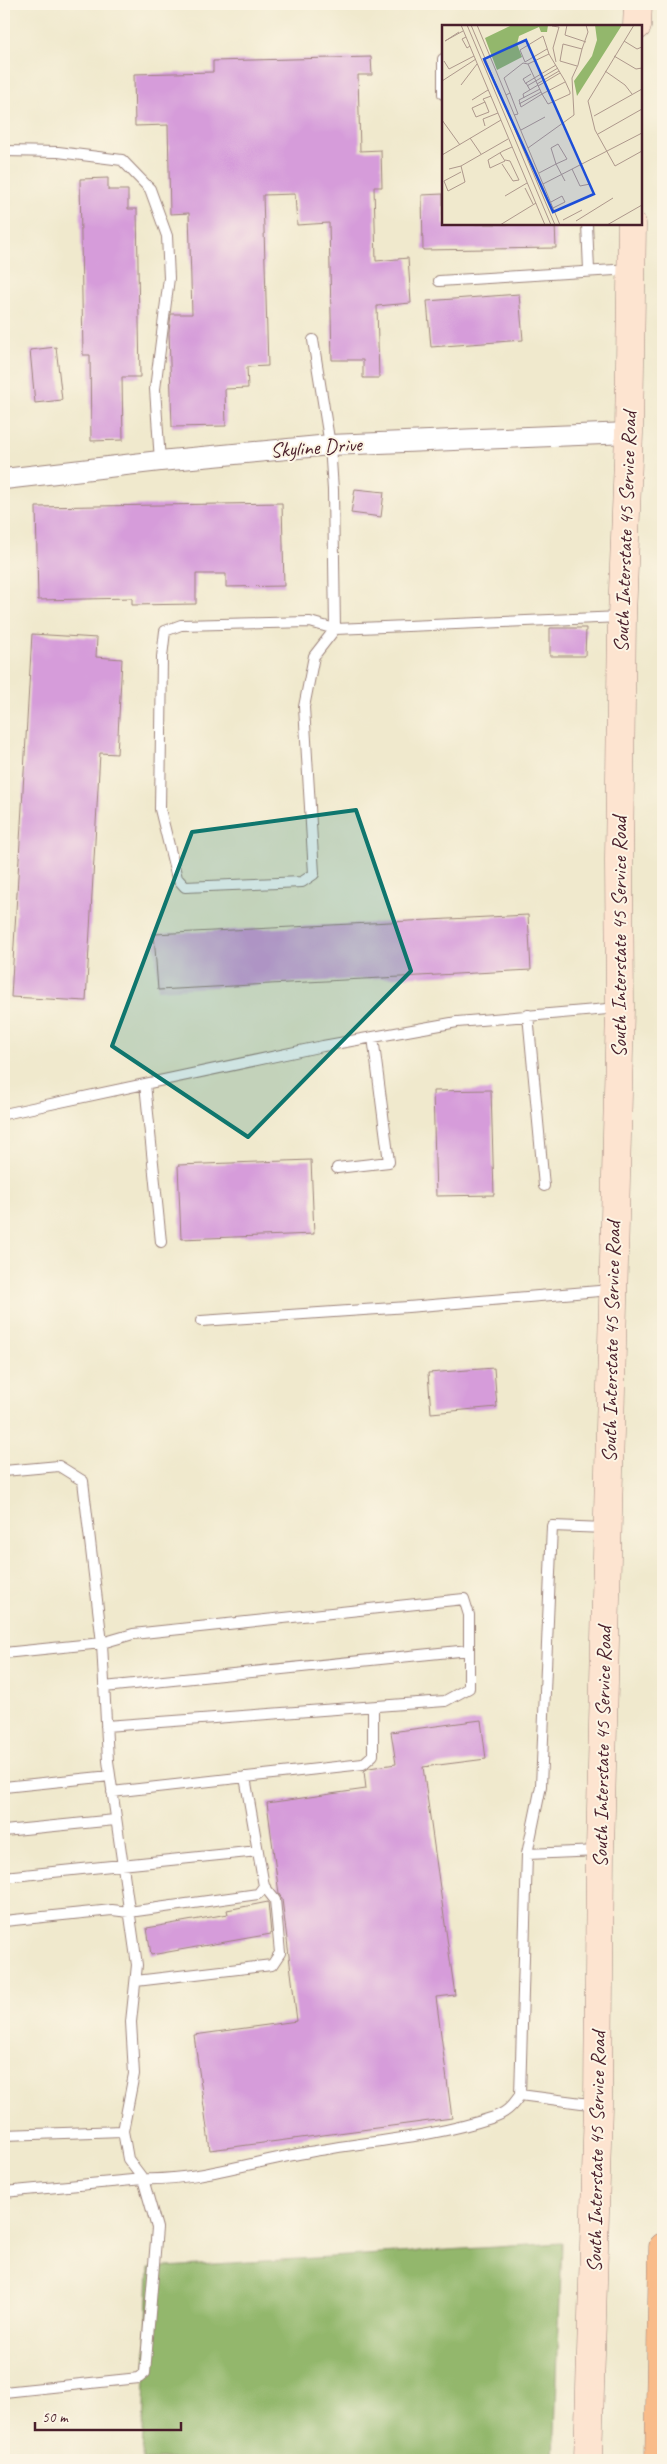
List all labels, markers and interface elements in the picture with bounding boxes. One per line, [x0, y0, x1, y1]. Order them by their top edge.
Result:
inset map [442, 25, 642, 225]
street label: South Interstate 45 Service Road [608, 407, 642, 653]
street label: Skyline Drive [269, 431, 365, 463]
street label: South Interstate 45 Service Road [606, 813, 632, 1058]
street label: South Interstate 45 Service Road [596, 1217, 626, 1463]
street label: South Interstate 45 Service Road [587, 1622, 617, 1868]
street label: South Interstate 45 Service Road [581, 2027, 611, 2273]
scale bar [35, 2399, 181, 2431]
text: 50 m [42, 2408, 69, 2427]

